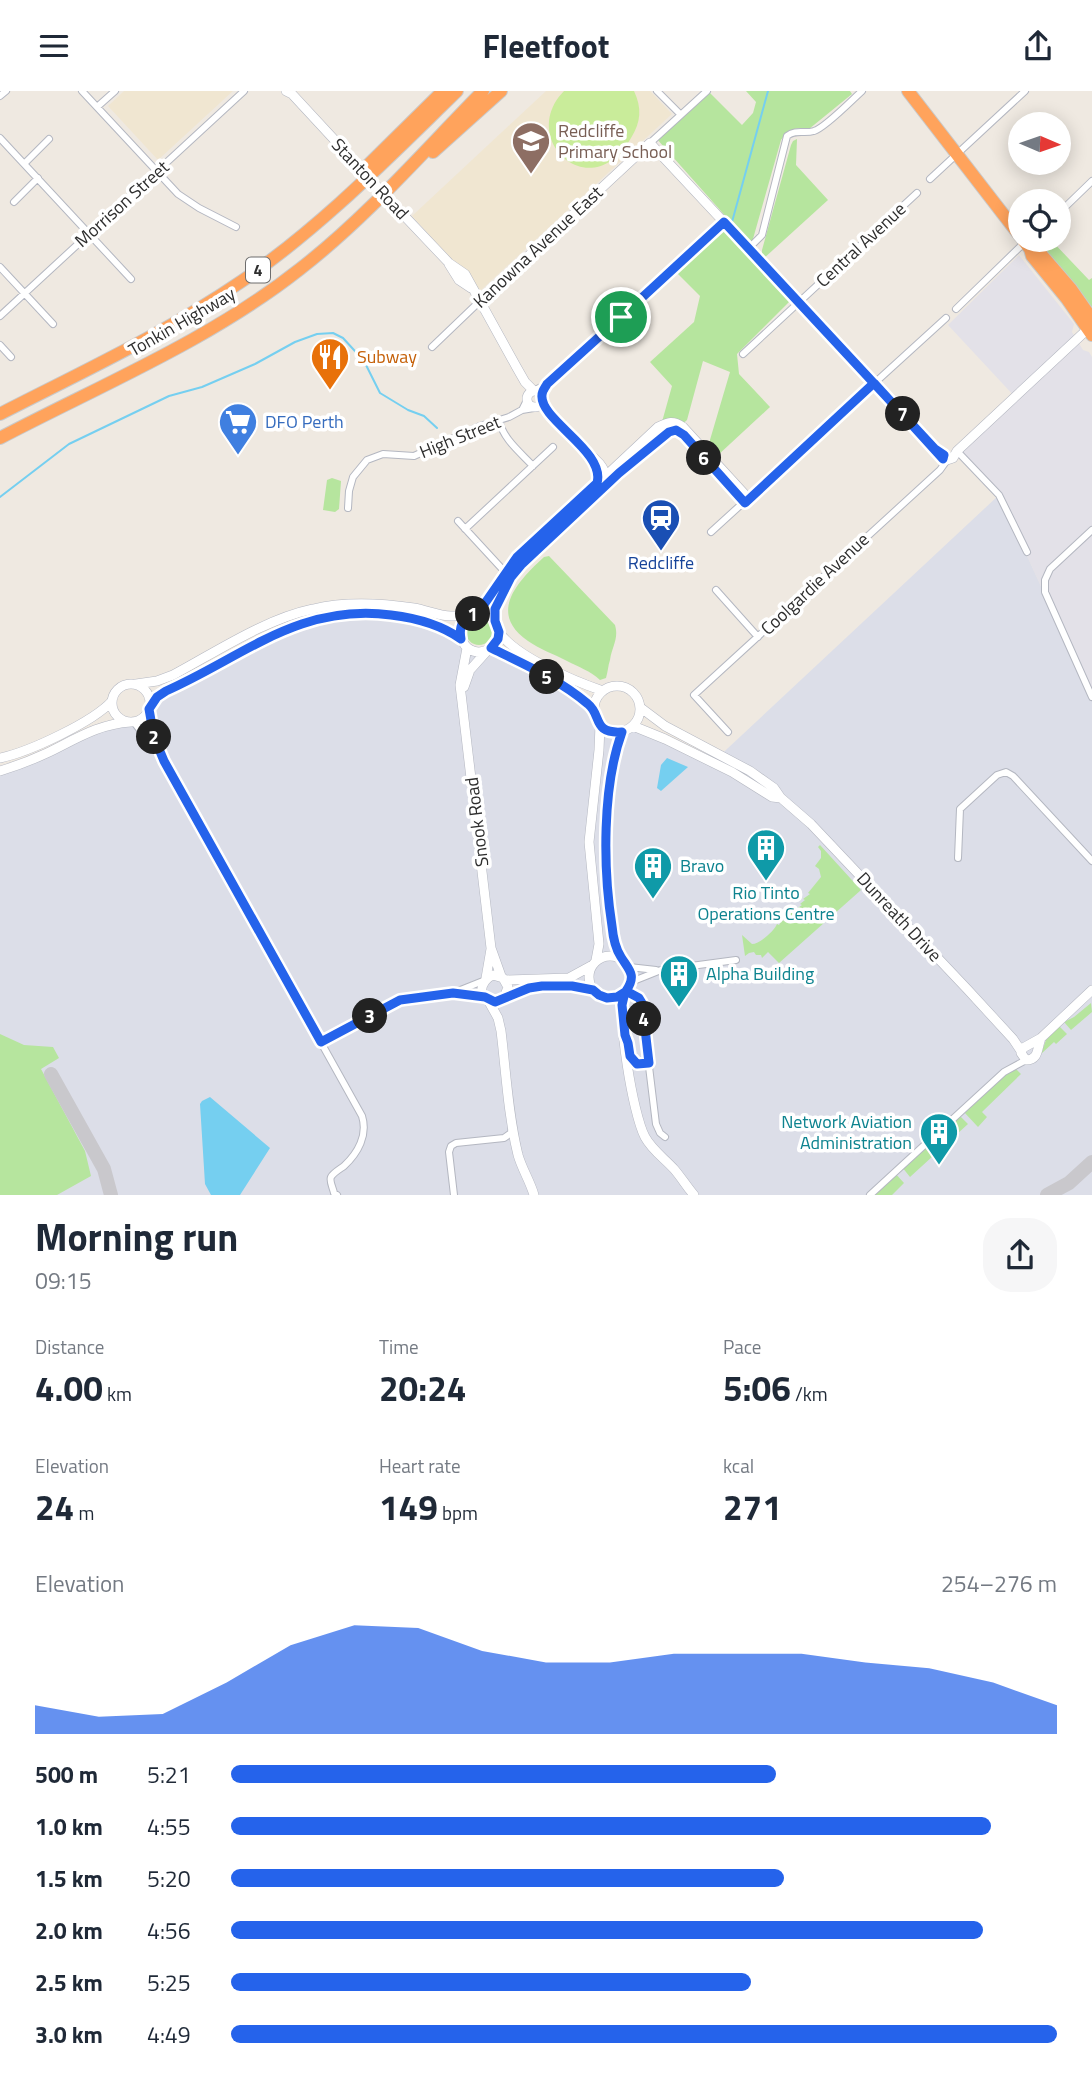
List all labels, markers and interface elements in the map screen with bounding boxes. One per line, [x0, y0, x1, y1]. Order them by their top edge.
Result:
text: Fleetfoot [483, 22, 609, 70]
icon: menu [35, 27, 73, 65]
icon: share [1019, 27, 1057, 65]
north arrow [1008, 112, 1071, 175]
map controls [1008, 112, 1071, 252]
place label: Redcliffe Primary School [558, 117, 672, 165]
school or university icon: Redcliffe Primary School [510, 120, 552, 175]
street label: Stanton Road [325, 132, 415, 226]
street label: Morrison Street [68, 153, 175, 253]
street label: Kanowna Avenue East [467, 179, 609, 314]
button: locate [1008, 189, 1071, 252]
street label: Central Avenue [810, 196, 912, 293]
road number: 4 [246, 258, 270, 283]
street label: Tonkin Highway [123, 280, 240, 363]
pin [591, 287, 651, 347]
icon: arrive [602, 298, 640, 336]
restaurant icon: Subway [309, 336, 351, 391]
place label: Subway [357, 343, 417, 370]
pin: 7 [886, 397, 920, 431]
text: 7 [897, 399, 908, 428]
supermarket icon: DFO Perth [217, 401, 259, 456]
place label: DFO Perth [265, 408, 344, 435]
street label: High Street [415, 408, 505, 465]
pin: 6 [686, 441, 722, 475]
text: 6 [698, 443, 709, 472]
station icon: Redcliffe [640, 497, 682, 552]
street label: Coolgardie Avenue [754, 526, 875, 641]
place label: Redcliffe [628, 549, 694, 576]
pin: 1 [456, 596, 490, 631]
text: 1 [467, 599, 478, 628]
pin: 5 [530, 659, 564, 695]
text: 5 [541, 662, 552, 691]
pin: 2 [136, 719, 172, 755]
text: 2 [148, 722, 159, 751]
street label: Snook Road [458, 776, 495, 868]
building icon: Rio Tinto Operations Centre [745, 827, 787, 882]
building icon: Bravo [632, 845, 674, 900]
place label: Bravo [680, 852, 724, 879]
street label: Dunreath Drive [851, 866, 948, 968]
place label: Rio Tinto Operations Centre [697, 879, 835, 927]
building icon: Alpha Building [658, 953, 700, 1008]
place label: Alpha Building [706, 960, 814, 987]
pin: 3 [352, 999, 388, 1033]
text: 3 [364, 1001, 375, 1030]
pin: 4 [626, 1002, 662, 1037]
text: 4 [638, 1004, 649, 1033]
place label: Network Aviation Administration [781, 1108, 912, 1156]
building icon: Network Aviation Administration [918, 1111, 960, 1166]
text: Morning run [35, 1208, 238, 1266]
button: share [983, 1218, 1057, 1292]
text: 09:15 [35, 1263, 92, 1298]
text: Distance [35, 1332, 104, 1361]
text: Time [379, 1332, 419, 1361]
text: Pace [723, 1332, 761, 1361]
text: 4.00 [35, 1361, 103, 1415]
text: 20:24 [379, 1361, 466, 1415]
text: 5:06 [723, 1361, 791, 1415]
text: km [103, 1379, 132, 1408]
text: /km [791, 1379, 828, 1408]
text: Elevation [35, 1451, 109, 1480]
text: Heart rate [379, 1451, 461, 1480]
text: kcal [723, 1451, 754, 1480]
text: 24 [35, 1480, 74, 1534]
text: 149 [379, 1480, 438, 1534]
text: 271 [723, 1480, 782, 1534]
text: m [74, 1498, 94, 1527]
text: bpm [438, 1498, 478, 1527]
text: Elevation [35, 1566, 124, 1601]
text: 254–276 m [941, 1566, 1057, 1601]
text: 500 m [35, 1757, 98, 1792]
text: 5:21 [147, 1757, 191, 1792]
text: 1.0 km [35, 1809, 103, 1844]
text: 4:55 [147, 1809, 191, 1844]
text: 1.5 km [35, 1861, 103, 1896]
text: 5:20 [147, 1861, 191, 1896]
text: 2.0 km [35, 1913, 103, 1948]
text: 4:56 [147, 1913, 191, 1948]
text: 2.5 km [35, 1965, 103, 2000]
text: 5:25 [147, 1965, 191, 2000]
text: 3.0 km [35, 2017, 103, 2052]
text: 4:49 [147, 2017, 191, 2052]

